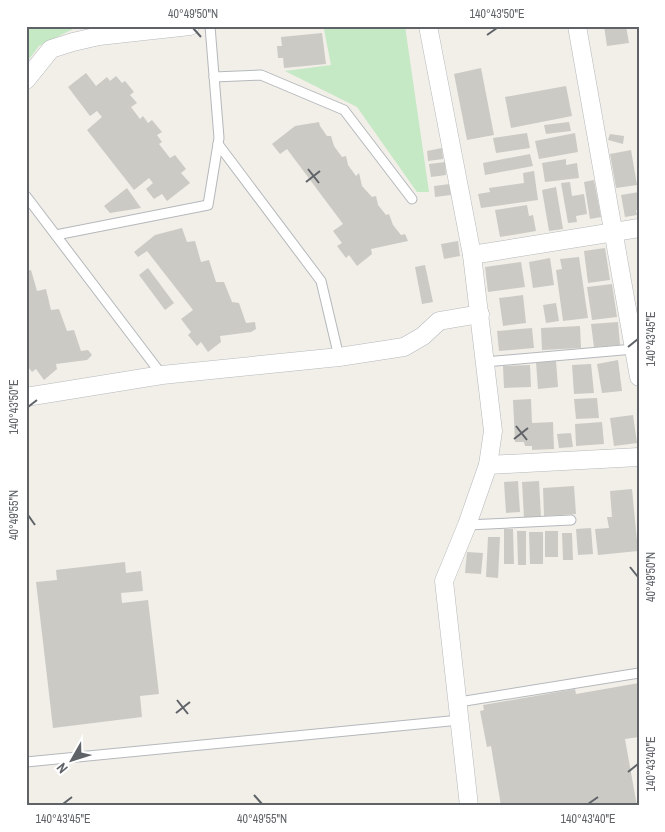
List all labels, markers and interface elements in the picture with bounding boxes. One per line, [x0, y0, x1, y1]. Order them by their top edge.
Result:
text: 40°49'50"N [168, 6, 218, 22]
text: 140°43'50"E [469, 6, 525, 22]
text: 140°43'45"E [643, 311, 659, 367]
text: 140°43'50"E [6, 379, 22, 435]
text: 40°49'55"N [6, 490, 22, 540]
text: 40°49'50"N [643, 552, 659, 602]
north arrow [48, 734, 98, 784]
text: 140°43'40"E [643, 736, 659, 792]
text: N [52, 759, 72, 777]
text: 140°43'45"E [35, 811, 91, 827]
text: 40°49'55"N [237, 811, 287, 827]
text: 140°43'40"E [560, 811, 616, 827]

